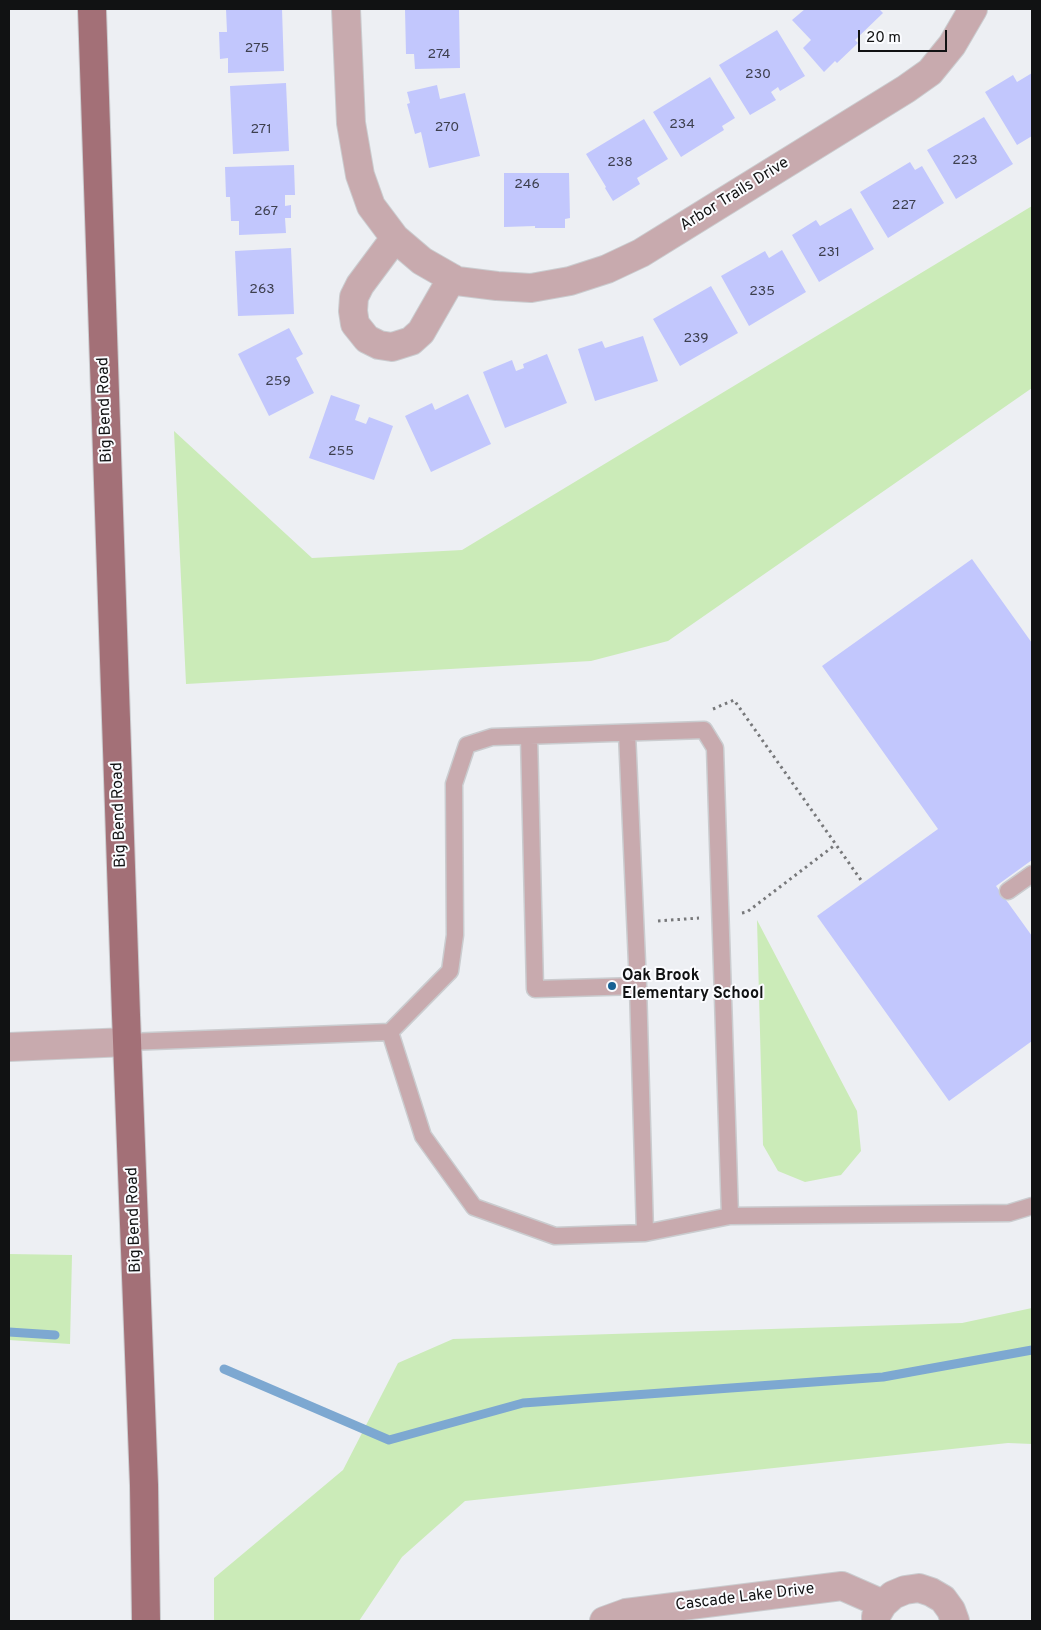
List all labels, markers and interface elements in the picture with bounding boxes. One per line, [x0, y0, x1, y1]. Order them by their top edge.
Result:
scale bar [861, 20, 950, 52]
text: 20 m [866, 29, 901, 48]
house number: 275 [245, 41, 269, 57]
house number: 274 [427, 47, 451, 63]
house number: 230 [745, 67, 771, 83]
house number: 234 [669, 117, 695, 133]
house number: 270 [435, 120, 459, 136]
house number: 271 [250, 122, 272, 138]
house number: 223 [952, 153, 978, 169]
street label: Arbor Trails Drive [677, 154, 793, 236]
house number: 238 [607, 155, 633, 171]
house number: 246 [514, 177, 540, 193]
house number: 227 [892, 198, 916, 214]
house number: 267 [254, 204, 278, 220]
house number: 231 [818, 245, 840, 261]
house number: 263 [249, 282, 275, 298]
house number: 235 [749, 284, 775, 300]
house number: 239 [683, 331, 709, 347]
street label: Big Bend Road [95, 357, 117, 463]
house number: 259 [265, 374, 291, 390]
house number: 255 [328, 444, 354, 460]
street label: Big Bend Road [109, 762, 131, 868]
place label: Oak Brook Elementary School [622, 967, 764, 1005]
marker: Oak Brook Elementary School [606, 980, 618, 992]
street label: Big Bend Road [124, 1167, 146, 1273]
street label: Cascade Lake Drive [675, 1580, 815, 1616]

